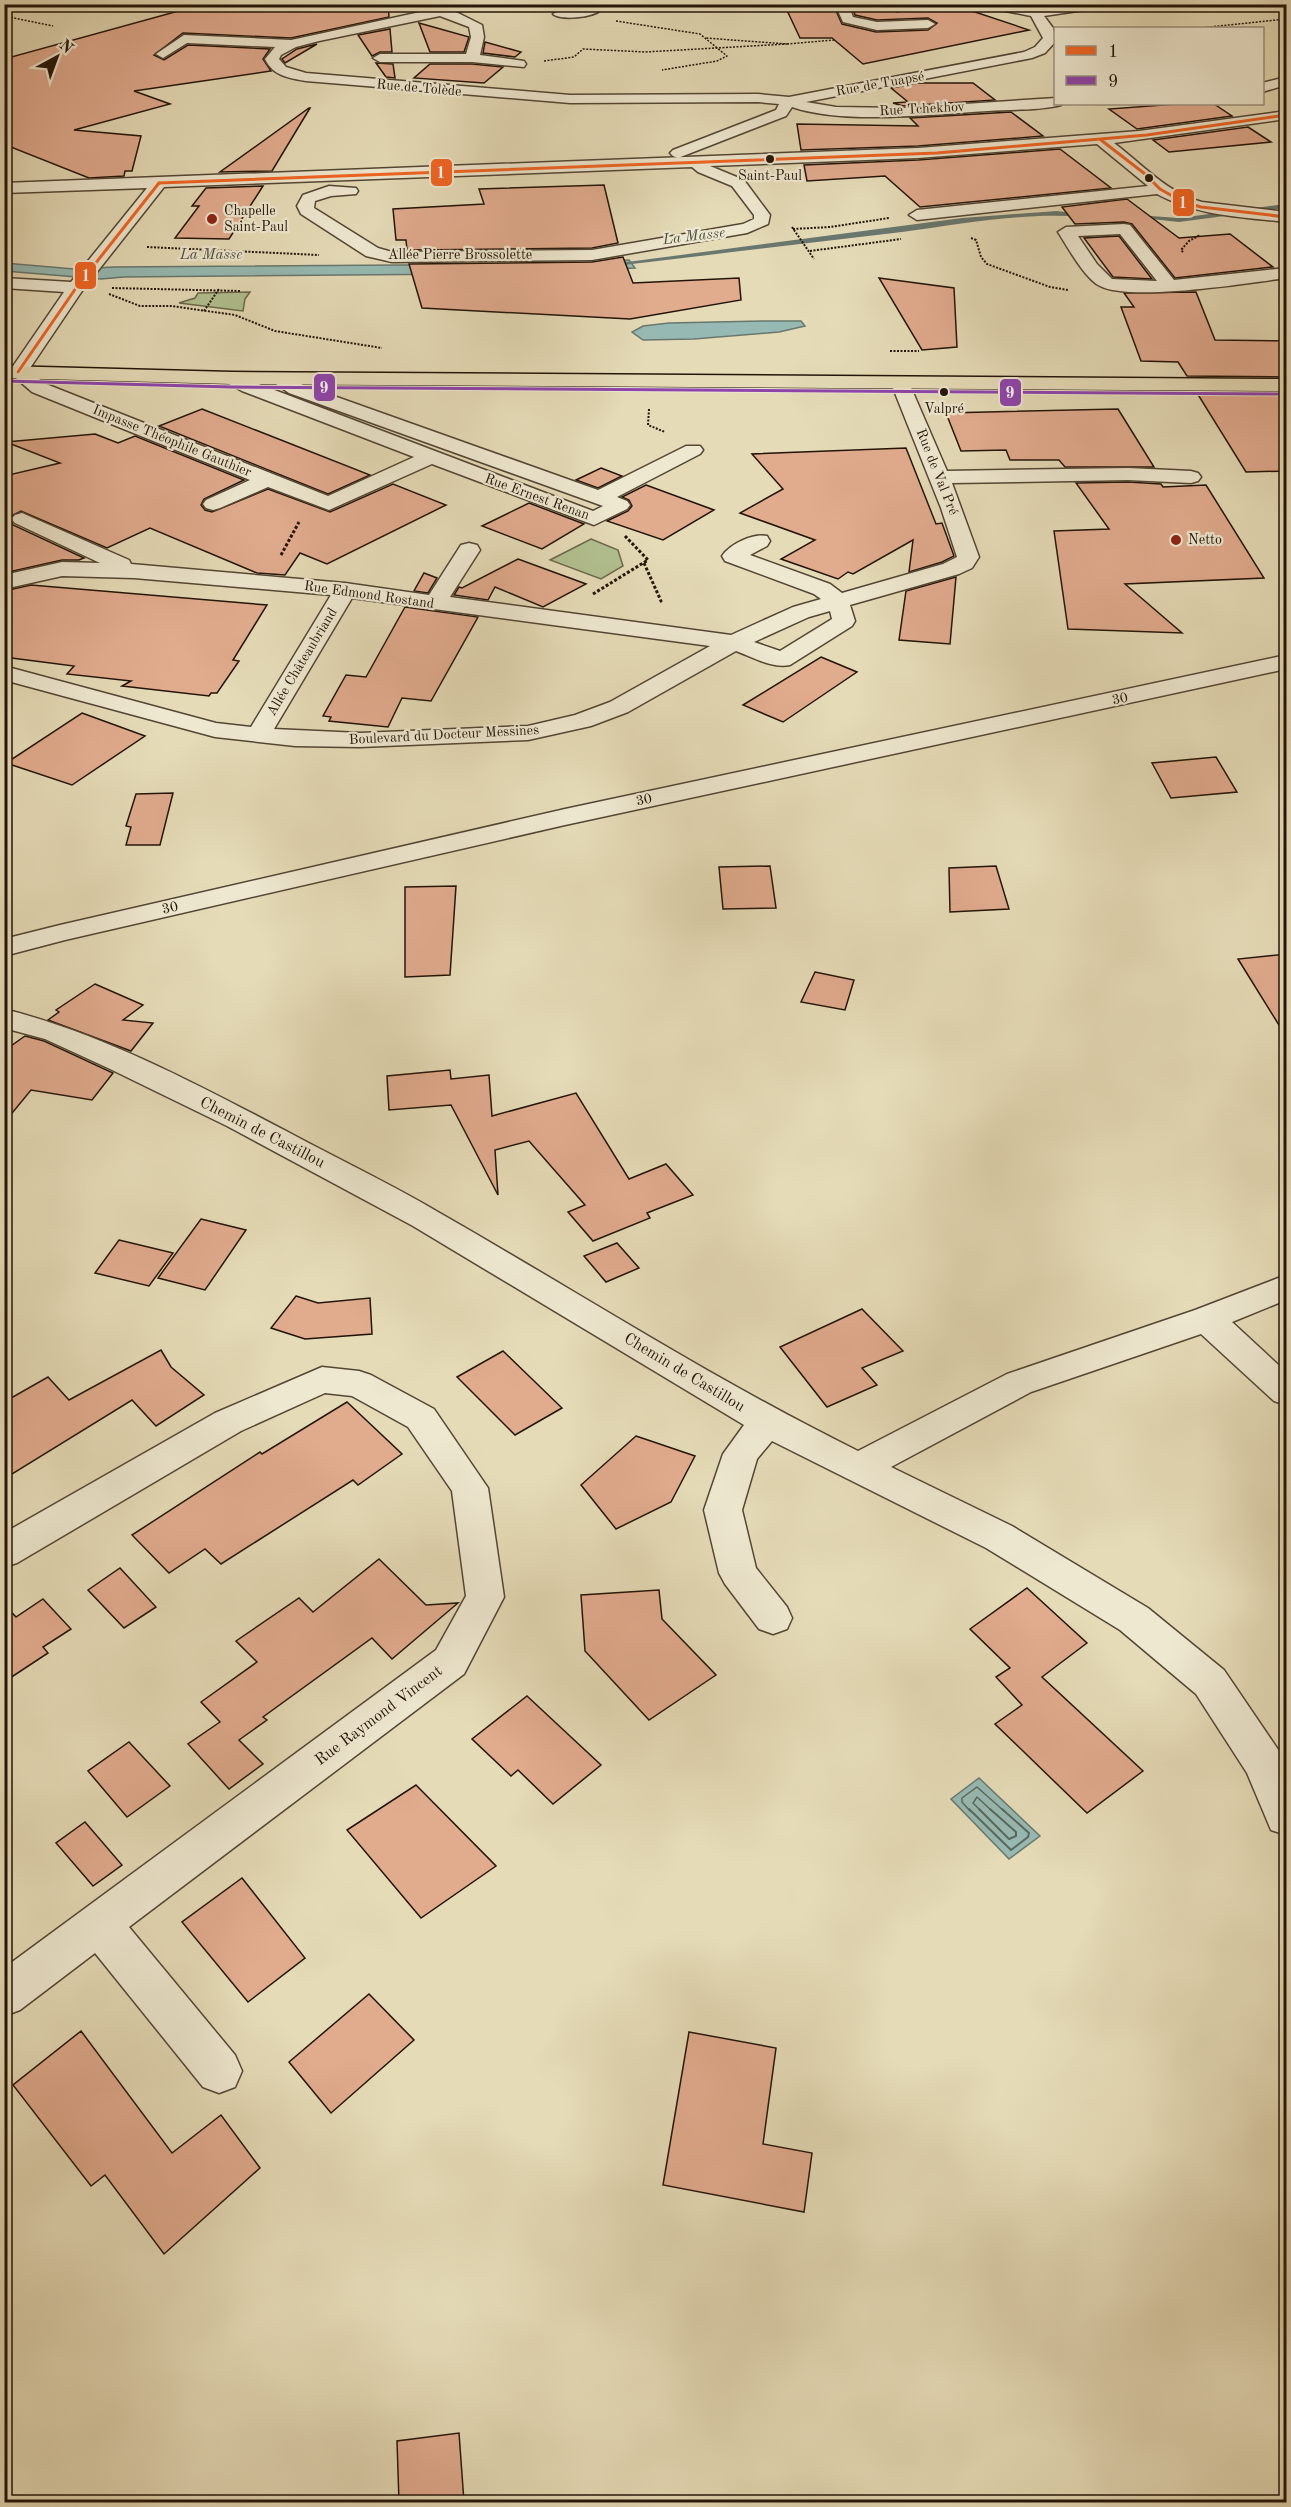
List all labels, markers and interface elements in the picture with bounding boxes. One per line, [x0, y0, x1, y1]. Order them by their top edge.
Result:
north arrow [27, 27, 87, 87]
legend [1054, 27, 1264, 105]
text: N [56, 37, 76, 58]
text: 1 [1108, 43, 1118, 61]
street label: Rue de Tuapsé [835, 69, 925, 99]
text: 9 [1108, 73, 1118, 91]
street label: Rue de Tolède [376, 77, 462, 99]
street label: Rue Tchekhov [879, 100, 966, 118]
marker: Saint-Paul [764, 153, 776, 165]
line badge: 1 [430, 158, 453, 187]
text: 1 [436, 166, 446, 182]
place label: Saint-Paul [738, 169, 802, 183]
unlabelled marker [1143, 172, 1155, 184]
line badge: 1 [1172, 188, 1195, 217]
text: 1 [1178, 196, 1188, 212]
place label: Chapelle Saint-Paul [224, 204, 288, 234]
marker: Chapelle Saint-Paul [205, 212, 219, 226]
water label: La Masse [661, 226, 726, 248]
water label: La Masse [179, 248, 242, 263]
street label: Allée Pierre Brossolette [388, 248, 532, 262]
line badge: 1 [74, 261, 97, 290]
text: 1 [81, 269, 91, 285]
line badge: 9 [313, 373, 336, 402]
line badge: 9 [999, 378, 1022, 407]
text: 9 [319, 381, 329, 397]
marker: Valpré [938, 386, 950, 398]
text: 9 [1005, 386, 1015, 402]
place label: Valpré [924, 402, 964, 416]
street label: Impasse Théophile Gauthier [91, 403, 254, 479]
street label: Rue de Val Pré [913, 427, 961, 517]
street label: Rue Ernest Renan [483, 471, 592, 523]
marker: Netto [1169, 533, 1183, 547]
place label: Netto [1188, 533, 1222, 547]
street label: Rue Edmond Rostand [303, 579, 435, 611]
street label: Allée Châteaubriand [264, 606, 340, 718]
street label: 30 [1111, 690, 1129, 708]
street label: Boulevard du Docteur Messines [349, 723, 539, 747]
street label: 30 [635, 791, 653, 809]
street label: 30 [161, 899, 179, 917]
street label: Chemin de Castillou [197, 1095, 327, 1172]
street label: Chemin de Castillou [621, 1331, 748, 1416]
street label: Rue Raymond Vincent [312, 1663, 446, 1769]

